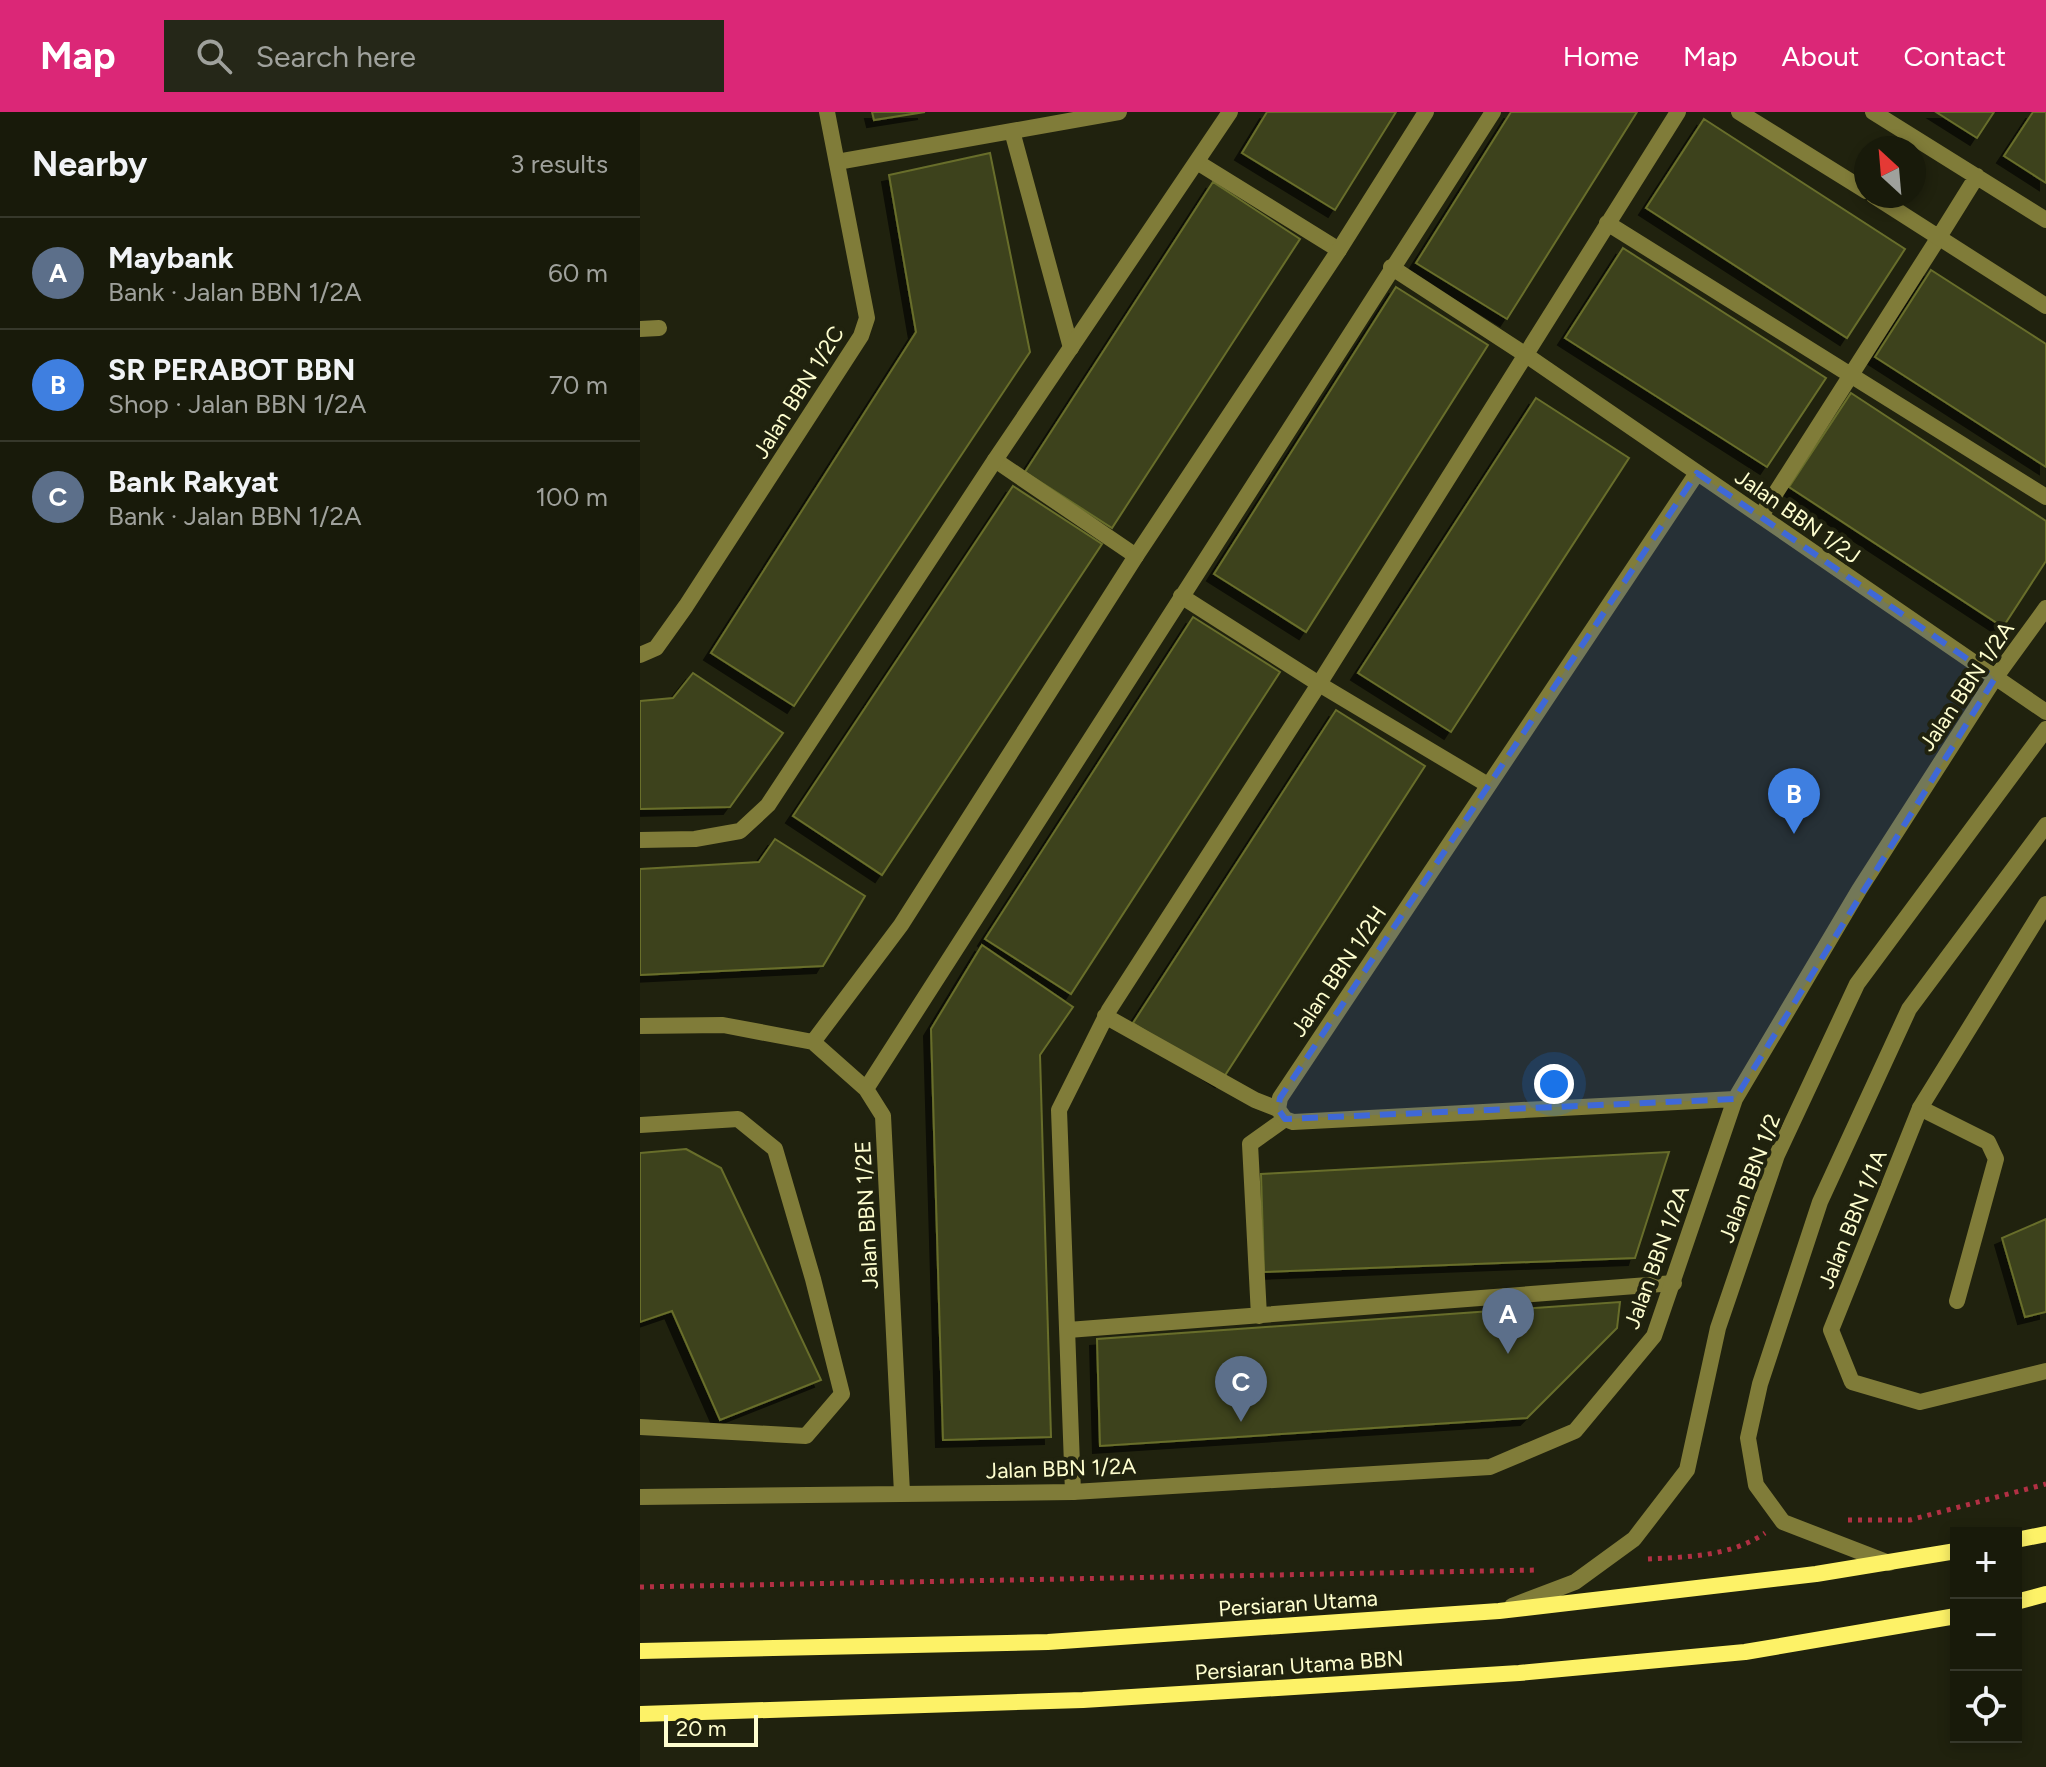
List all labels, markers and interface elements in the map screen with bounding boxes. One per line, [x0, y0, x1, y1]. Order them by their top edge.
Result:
search box [164, 20, 724, 92]
text: Map [40, 33, 116, 79]
icon: search [192, 34, 236, 78]
text: Search here [256, 38, 416, 75]
text: Home [1563, 39, 1639, 73]
text: Map [1683, 39, 1738, 73]
text: About [1782, 39, 1859, 73]
text: Contact [1903, 39, 2006, 73]
north arrow [1854, 136, 1926, 208]
text: Nearby [32, 144, 147, 185]
text: 3 results [510, 148, 608, 180]
text: Maybank [108, 239, 234, 276]
text: A [49, 257, 67, 289]
text: 60 m [548, 257, 608, 289]
text: Bank · Jalan BBN 1/2A [108, 276, 362, 308]
street label: Jalan BBN 1/2C [747, 321, 850, 464]
text: SR PERABOT BBN [108, 351, 355, 388]
text: B [50, 369, 66, 401]
text: 70 m [549, 369, 608, 401]
text: Shop · Jalan BBN 1/2A [108, 388, 366, 420]
text: Bank Rakyat [108, 463, 279, 500]
street label: Jalan BBN 1/2J [1730, 463, 1866, 570]
text: C [49, 481, 67, 513]
text: 100 m [535, 481, 608, 513]
text: Bank · Jalan BBN 1/2A [108, 500, 362, 532]
street label: Jalan BBN 1/2A [1913, 616, 2020, 756]
pin: B [1768, 768, 1820, 834]
street label: Jalan BBN 1/2H [1285, 901, 1392, 1042]
your location [1534, 1064, 1574, 1104]
street label: Jalan BBN 1/2 [1713, 1110, 1786, 1246]
street label: Jalan BBN 1/2E [849, 1140, 884, 1290]
street label: Jalan BBN 1/1A [1812, 1146, 1893, 1293]
street label: Jalan BBN 1/2A [1618, 1182, 1695, 1333]
pin: A [1482, 1288, 1534, 1354]
pin: C [1215, 1356, 1267, 1422]
street label: Jalan BBN 1/2A [985, 1452, 1137, 1485]
map controls [1950, 1527, 2022, 1743]
button: + [1950, 1527, 2022, 1599]
street label: Persiaran Utama [1217, 1584, 1379, 1623]
button: − [1950, 1599, 2022, 1671]
street label: Persiaran Utama BBN [1194, 1645, 1404, 1686]
button: locate [1950, 1671, 2022, 1743]
scale bar [664, 1711, 758, 1747]
text: 20 m [676, 1715, 727, 1742]

